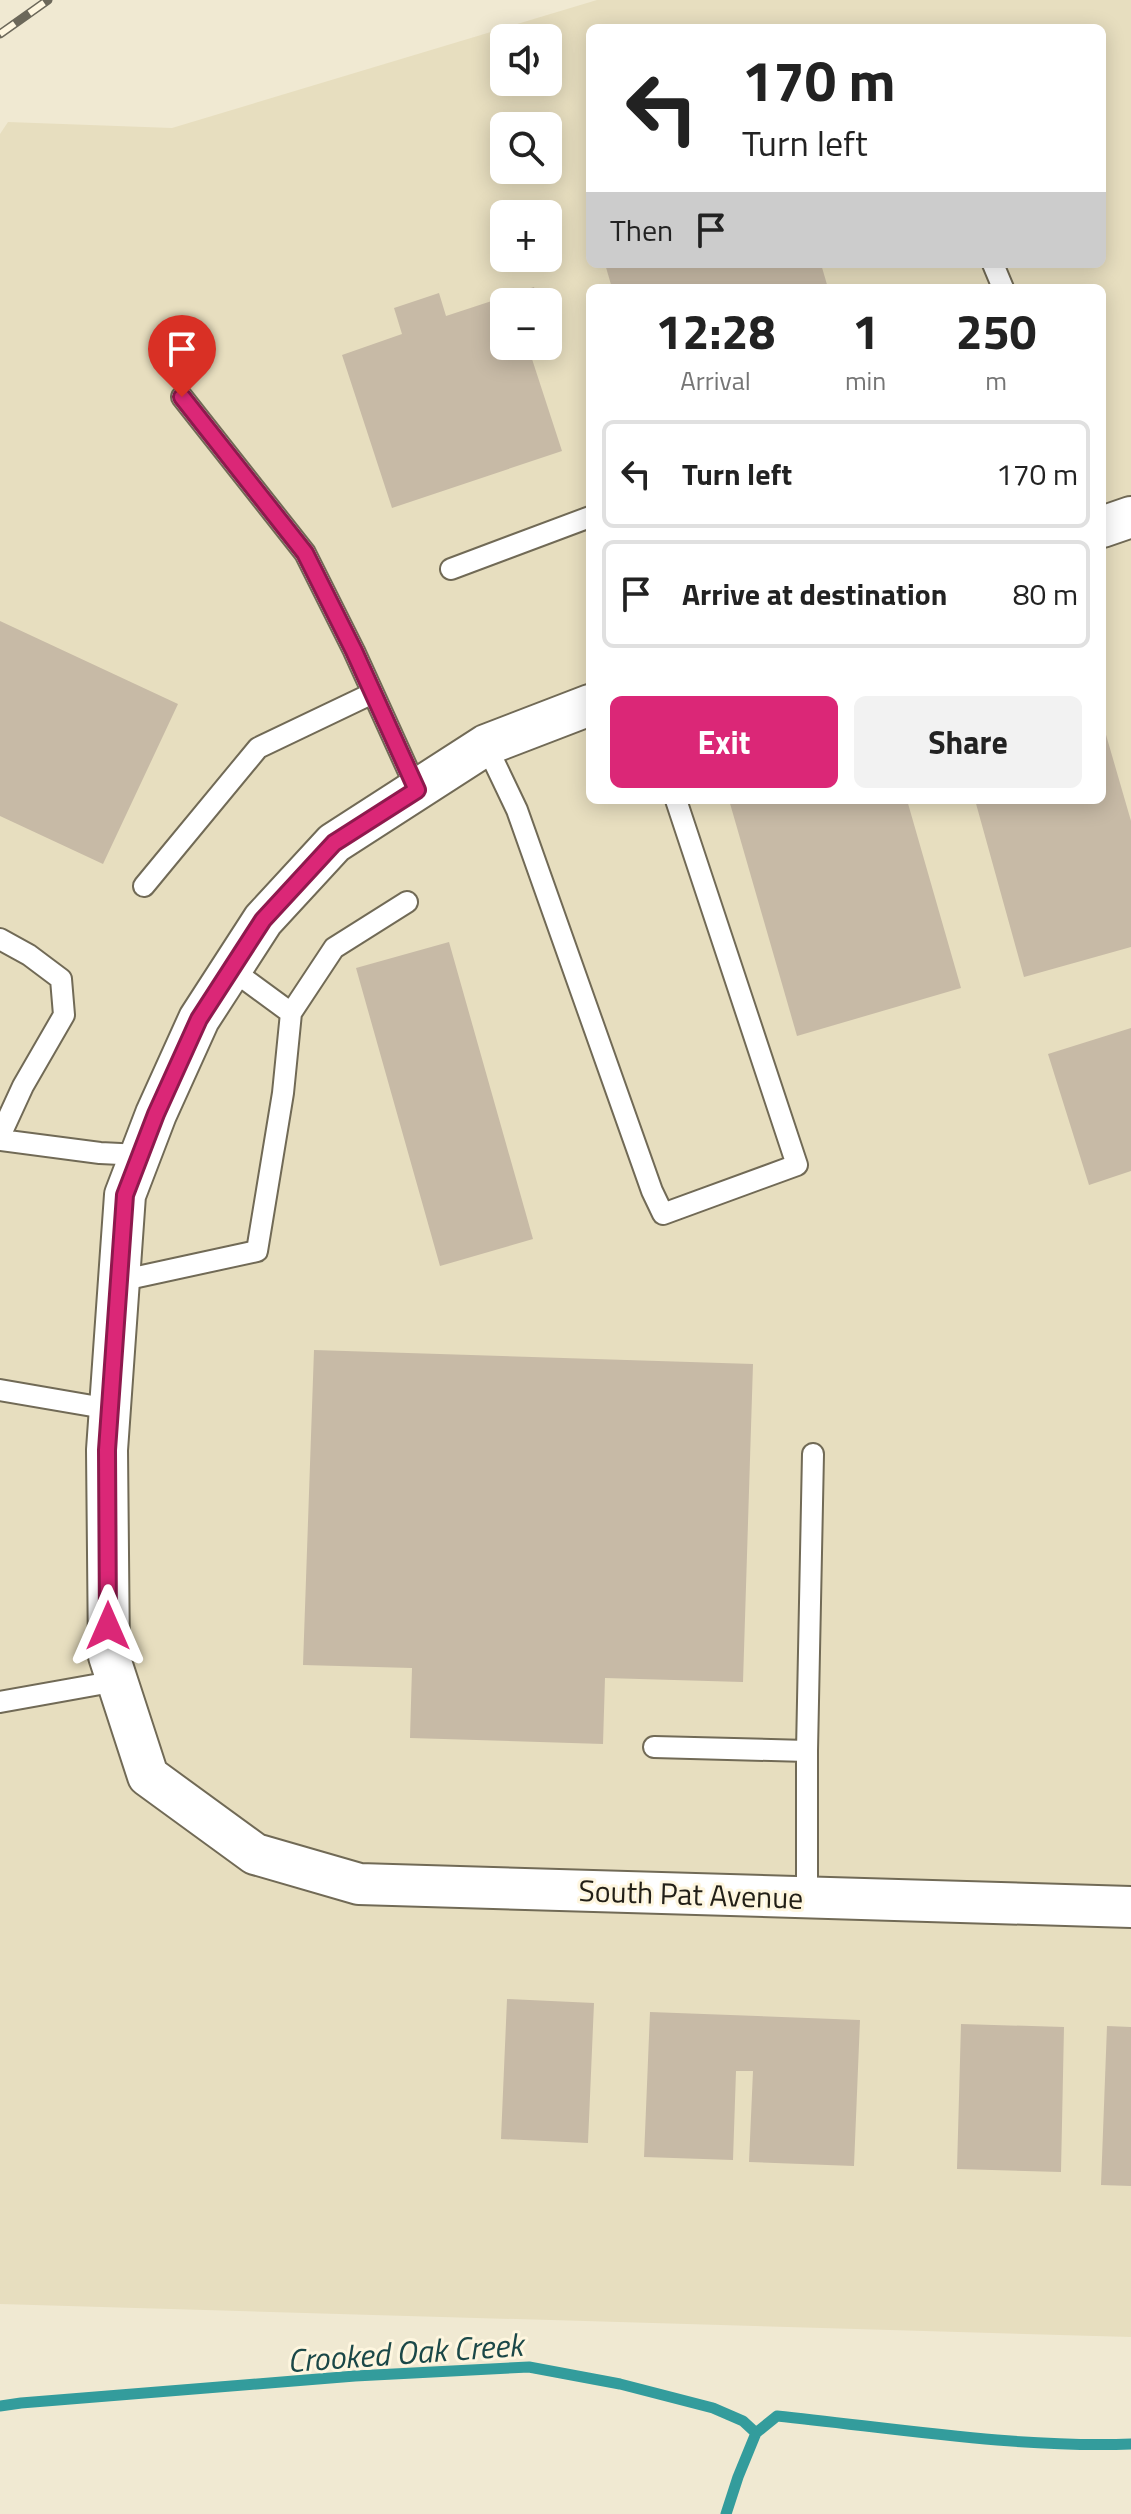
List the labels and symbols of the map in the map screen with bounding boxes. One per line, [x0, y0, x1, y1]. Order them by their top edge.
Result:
pin [148, 315, 216, 397]
position arrow [66, 1584, 150, 1668]
street label: South Pat Avenue [578, 1867, 804, 1921]
water label: Crooked Oak Creek [286, 2320, 528, 2384]

